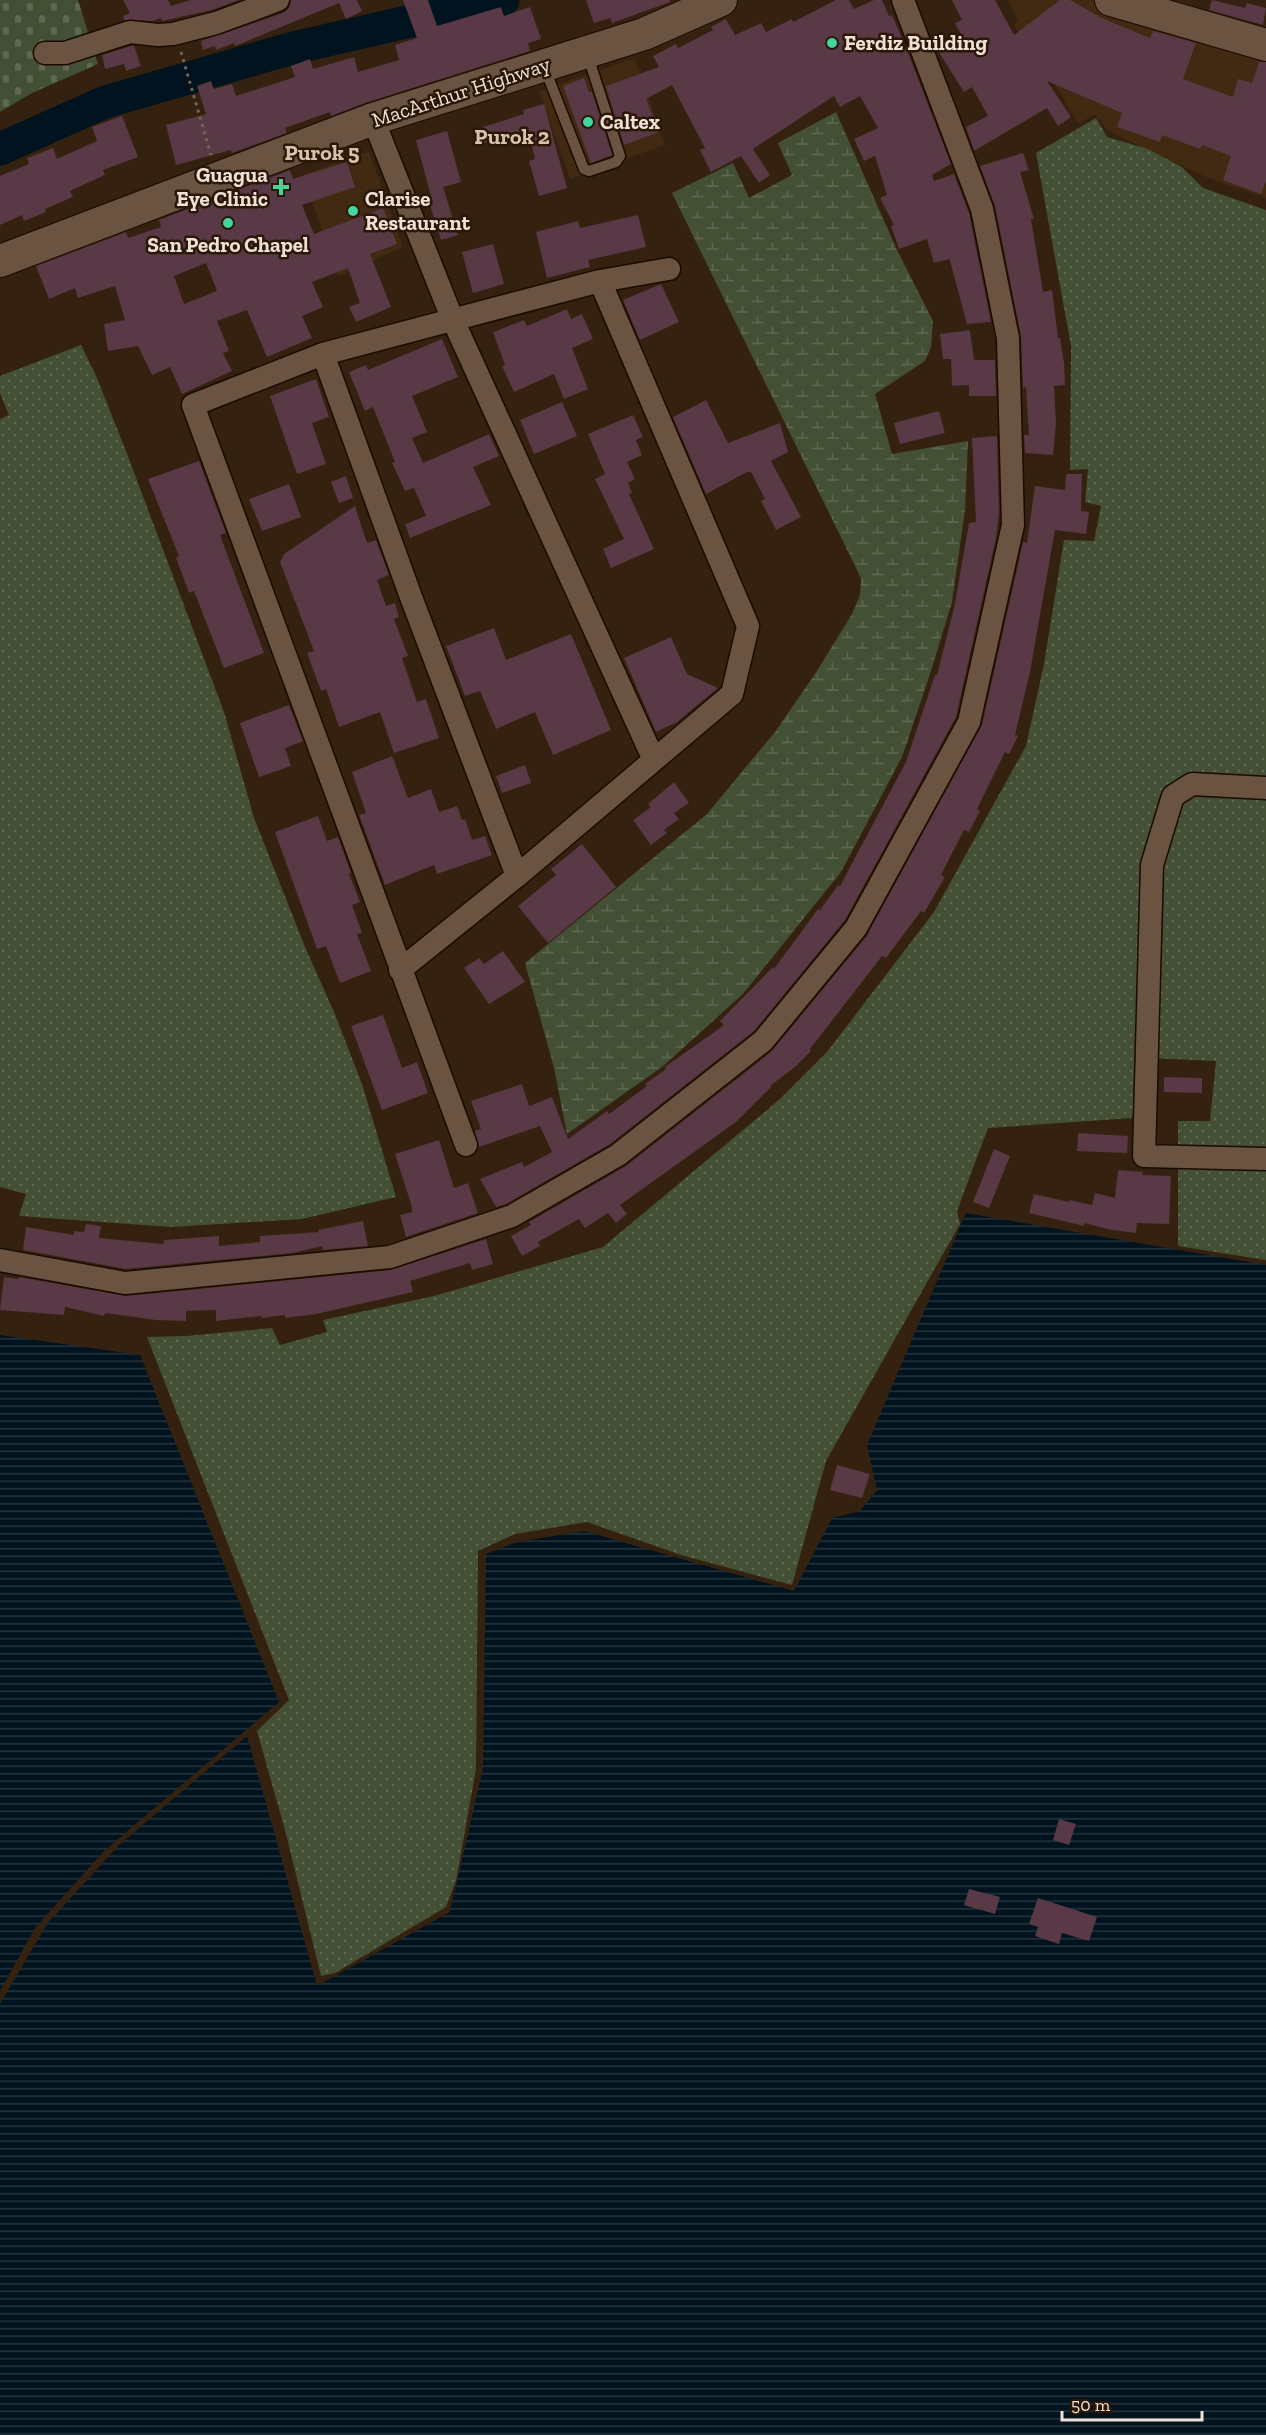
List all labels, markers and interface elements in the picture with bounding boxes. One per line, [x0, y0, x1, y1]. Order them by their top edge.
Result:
place label: Ferdiz Building [844, 30, 987, 55]
marker: Ferdiz Building [825, 36, 839, 50]
street label: MacArthur Highway [368, 51, 553, 132]
place label: Caltex [600, 109, 660, 134]
marker: Caltex [581, 115, 595, 129]
district label: Purok 2 [474, 123, 550, 150]
district label: Purok 5 [285, 139, 360, 166]
place label: Guagua Eye Clinic [176, 162, 268, 211]
marker: Guagua Eye Clinic [272, 178, 290, 196]
place label: Clarise Restaurant [365, 186, 471, 235]
marker: Clarise Restaurant [346, 204, 360, 218]
marker: San Pedro Chapel [221, 216, 235, 230]
place label: San Pedro Chapel [147, 232, 309, 257]
scale bar [1062, 2384, 1202, 2422]
text: 50 m [1071, 2394, 1111, 2416]

